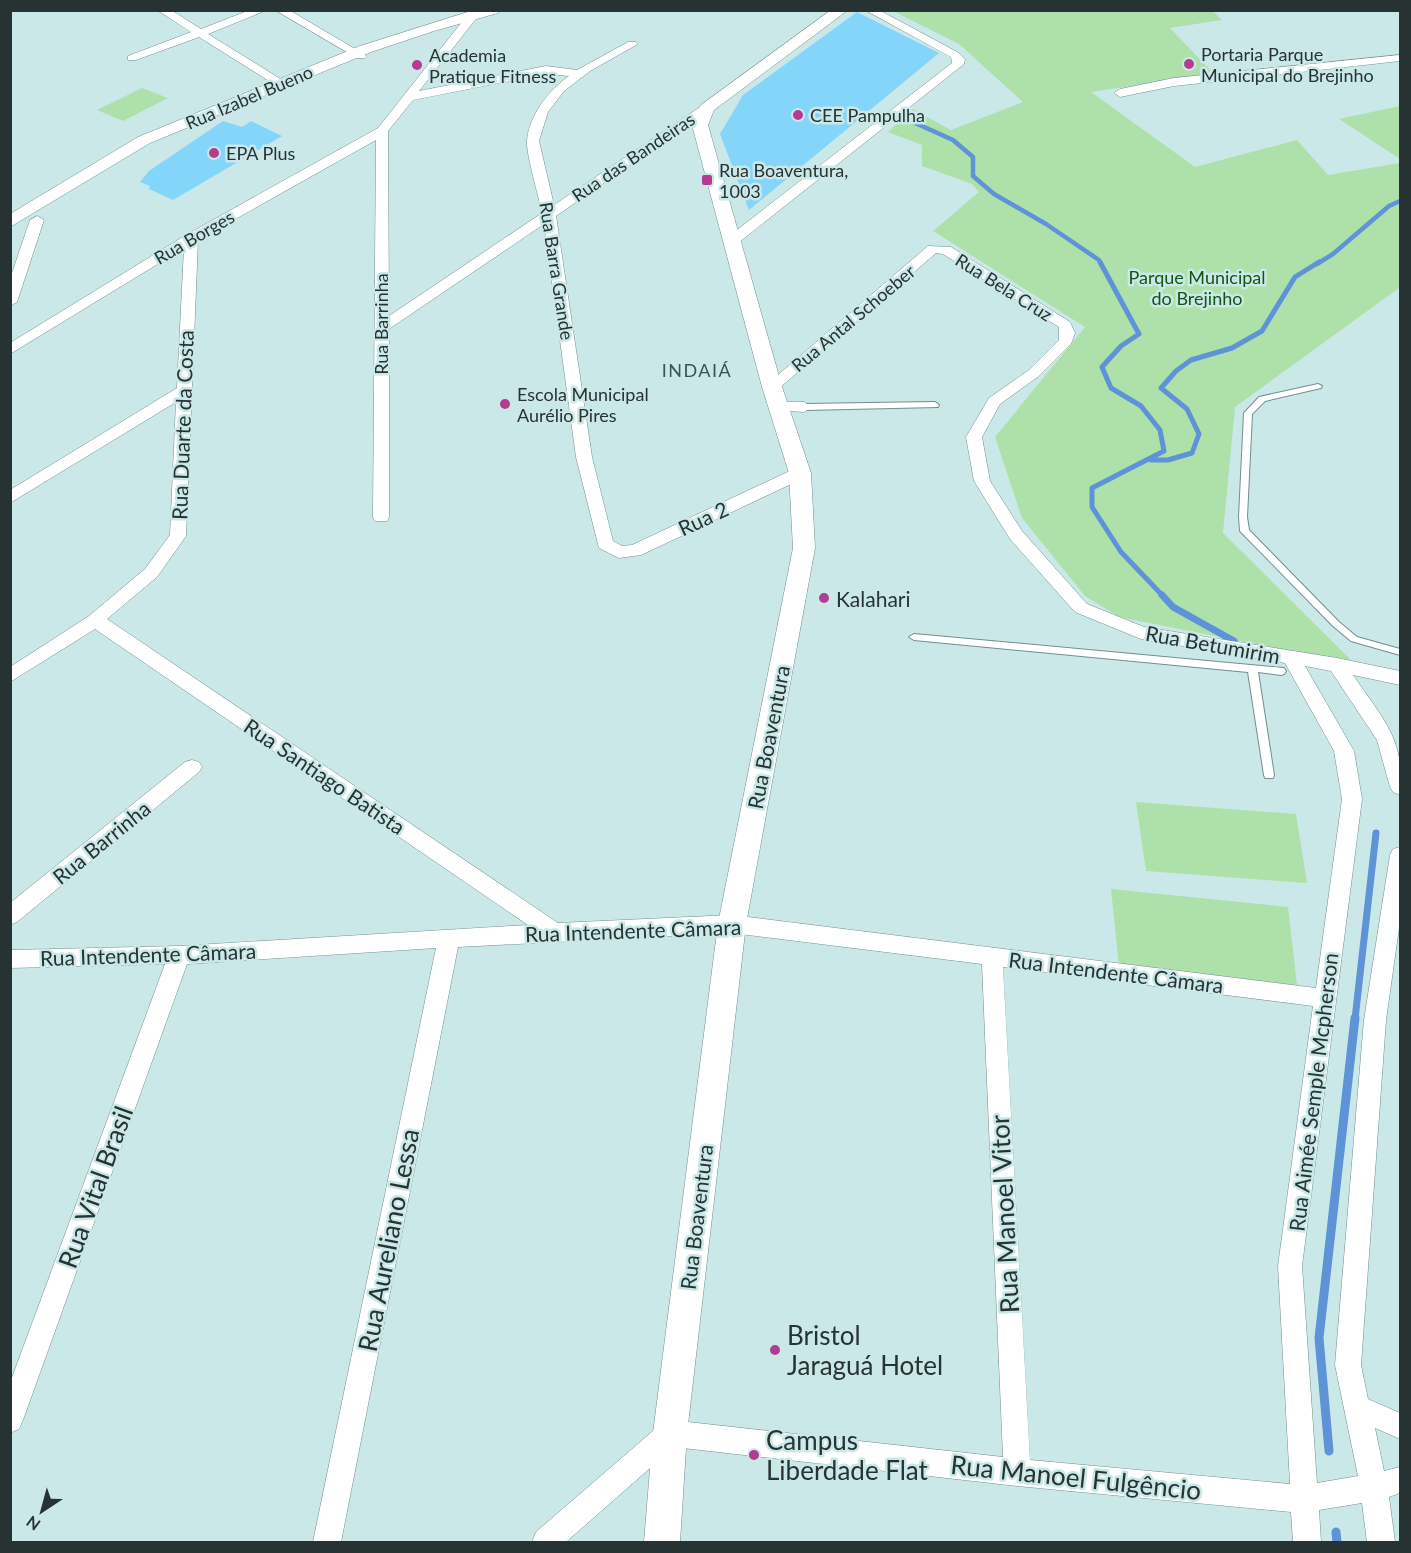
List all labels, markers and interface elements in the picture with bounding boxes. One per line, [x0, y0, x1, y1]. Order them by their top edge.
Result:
place label: Portaria Parque Municipal do Brejinho [1201, 43, 1374, 86]
place label: Academia Pratique Fitness [429, 44, 556, 87]
marker: Portaria Parque Municipal do Brejinho [1182, 57, 1196, 71]
marker: Academia Pratique Fitness [410, 58, 424, 72]
street label: Rua Izabel Bueno [182, 60, 316, 134]
place label: CEE Pampulha [810, 104, 925, 126]
street label: Rua das Bandeiras [567, 108, 699, 206]
marker: CEE Pampulha [791, 108, 805, 122]
place label: EPA Plus [226, 142, 296, 164]
marker: EPA Plus [207, 146, 221, 160]
place label: Rua Boaventura, 1003 [719, 159, 848, 202]
marker: Rua Boaventura, 1003 [700, 173, 714, 187]
street label: Rua Barra Grande [535, 200, 579, 342]
street label: Rua Borges [150, 205, 238, 269]
street label: Rua Bela Cruz [952, 249, 1056, 325]
street label: Rua Antal Schoeber [787, 260, 920, 376]
park label: Parque Municipal do Brejinho [1128, 266, 1266, 309]
street label: Rua Barrinha [370, 273, 392, 375]
street label: Rua Duarte da Costa [166, 330, 198, 520]
district label: INDAIÁ [662, 359, 732, 381]
place label: Escola Municipal Aurélio Pires [517, 383, 649, 426]
marker: Escola Municipal Aurélio Pires [498, 397, 512, 411]
street label: Rua 2 [674, 496, 732, 540]
place label: Kalahari [836, 586, 911, 611]
marker: Kalahari [817, 591, 831, 605]
street label: Rua Betumirim [1144, 620, 1282, 668]
street label: Rua Boaventura [742, 663, 794, 811]
street label: Rua Santiago Batista [240, 713, 410, 839]
street label: Rua Barrinha [47, 795, 155, 889]
street label: Rua Intendente Câmara [524, 914, 742, 946]
street label: Rua Intendente Câmara [39, 938, 257, 970]
street label: Rua Intendente Câmara [1007, 946, 1225, 998]
street label: Rua Aimée Semple Mcpherson [1283, 951, 1343, 1233]
street label: Rua Vital Brasil [51, 1102, 139, 1272]
street label: Rua Manoel Vitor [983, 1113, 1025, 1314]
street label: Rua Aureliano Lessa [351, 1126, 425, 1354]
street label: Rua Boaventura [675, 1143, 717, 1291]
place label: Bristol Jaraguá Hotel [787, 1319, 943, 1381]
marker: Bristol Jaraguá Hotel [768, 1343, 782, 1357]
place label: Campus Liberdade Flat [766, 1424, 929, 1486]
marker: Campus Liberdade Flat [747, 1448, 761, 1462]
street label: Rua Manoel Fulgêncio [949, 1448, 1203, 1506]
north arrow [12, 1481, 72, 1541]
text: N [22, 1512, 43, 1535]

